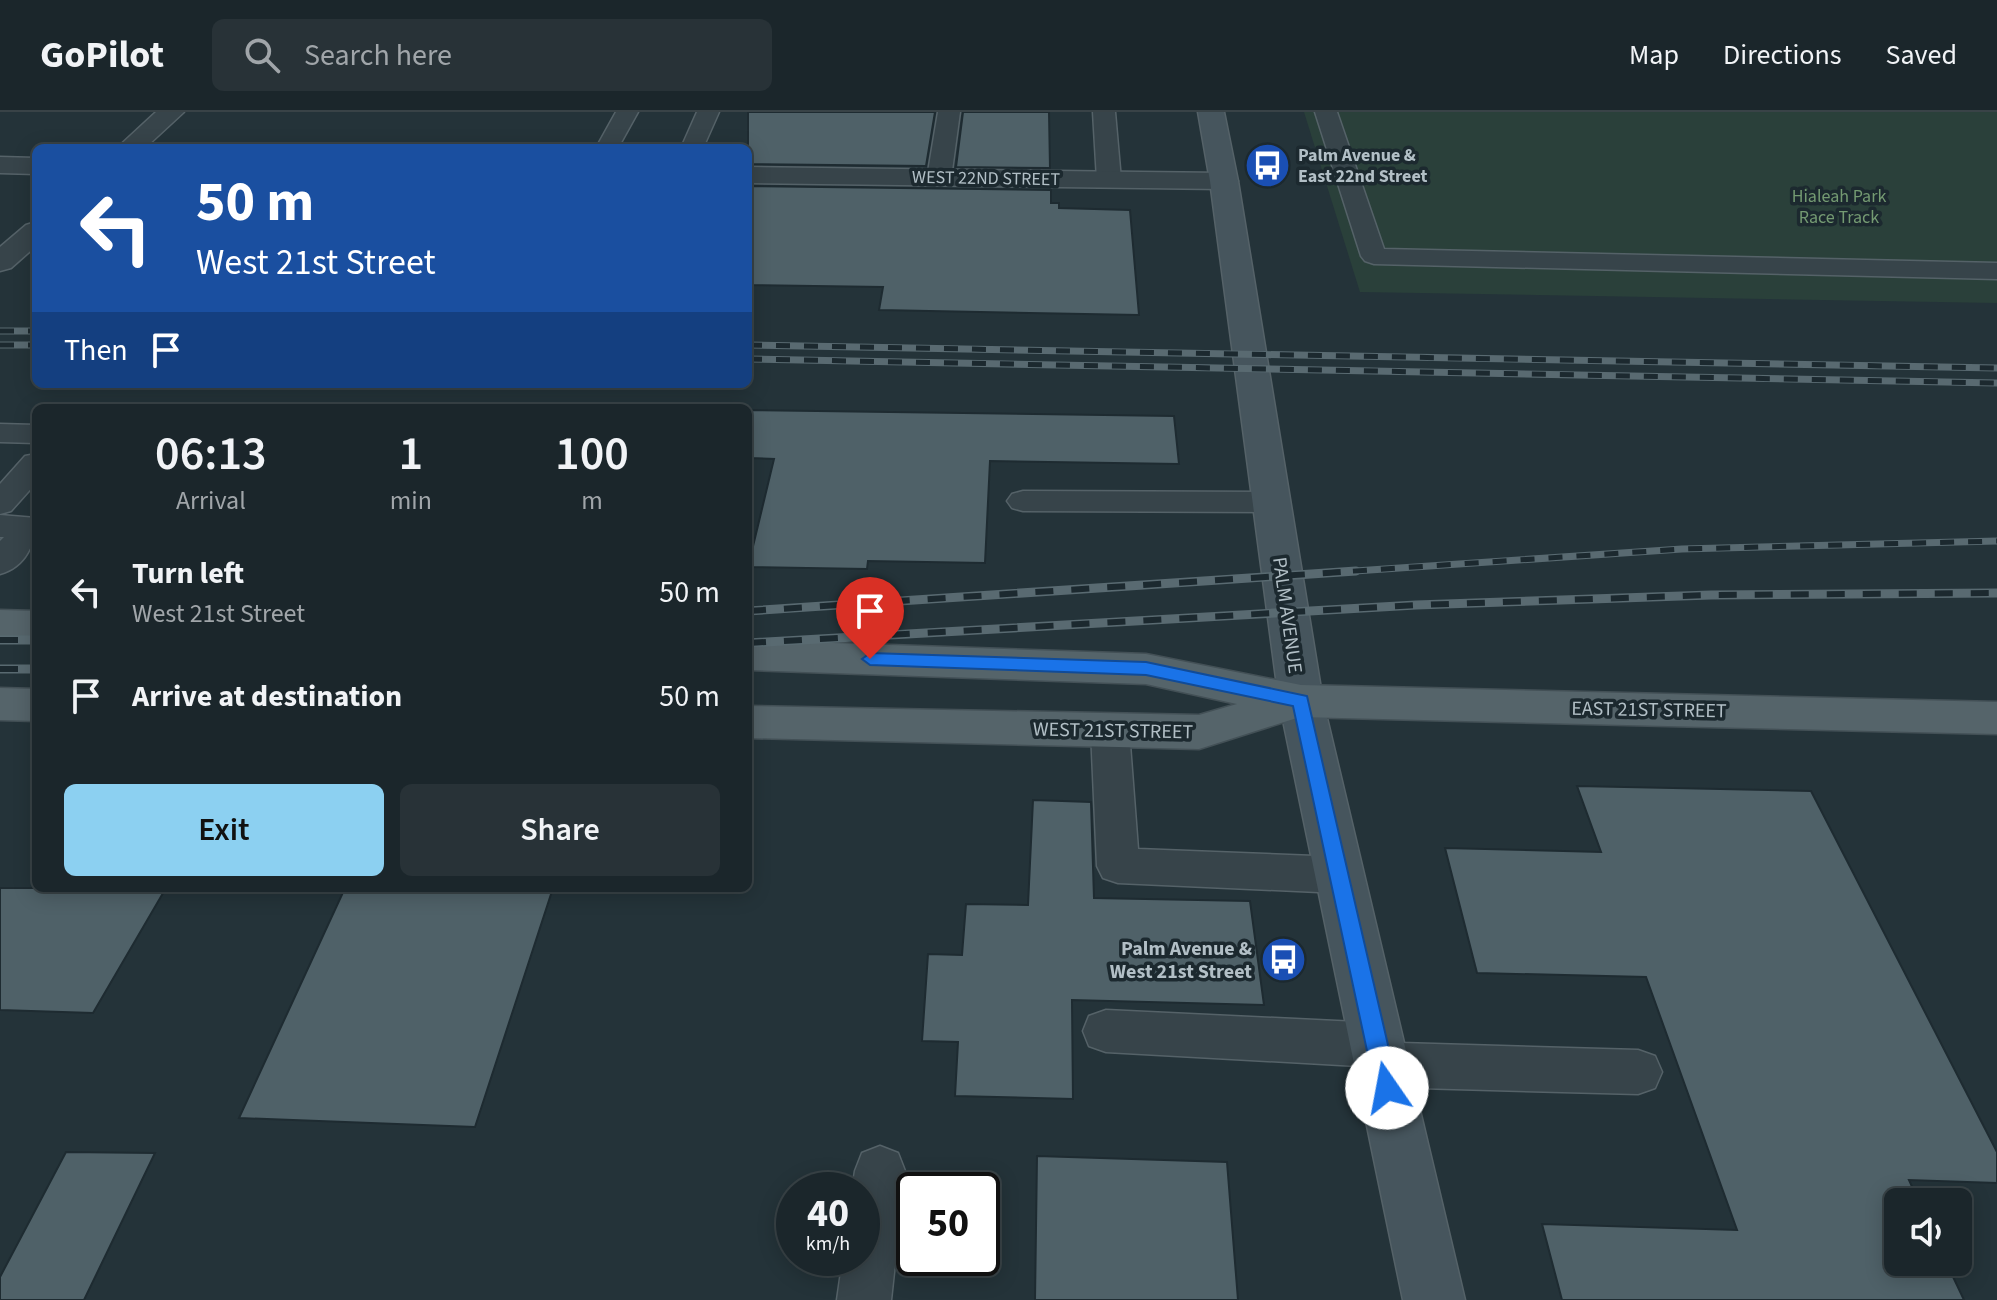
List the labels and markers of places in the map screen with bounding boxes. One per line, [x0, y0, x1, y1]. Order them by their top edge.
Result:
bus stop icon: Palm Avenue & East 22nd Street [1243, 141, 1291, 189]
place label: Palm Avenue & East 22nd Street [1298, 143, 1428, 189]
pin [836, 577, 904, 659]
place label: Palm Avenue & West 21st Street [1110, 935, 1252, 986]
bus stop icon: Palm Avenue & West 21st Street [1259, 935, 1307, 983]

